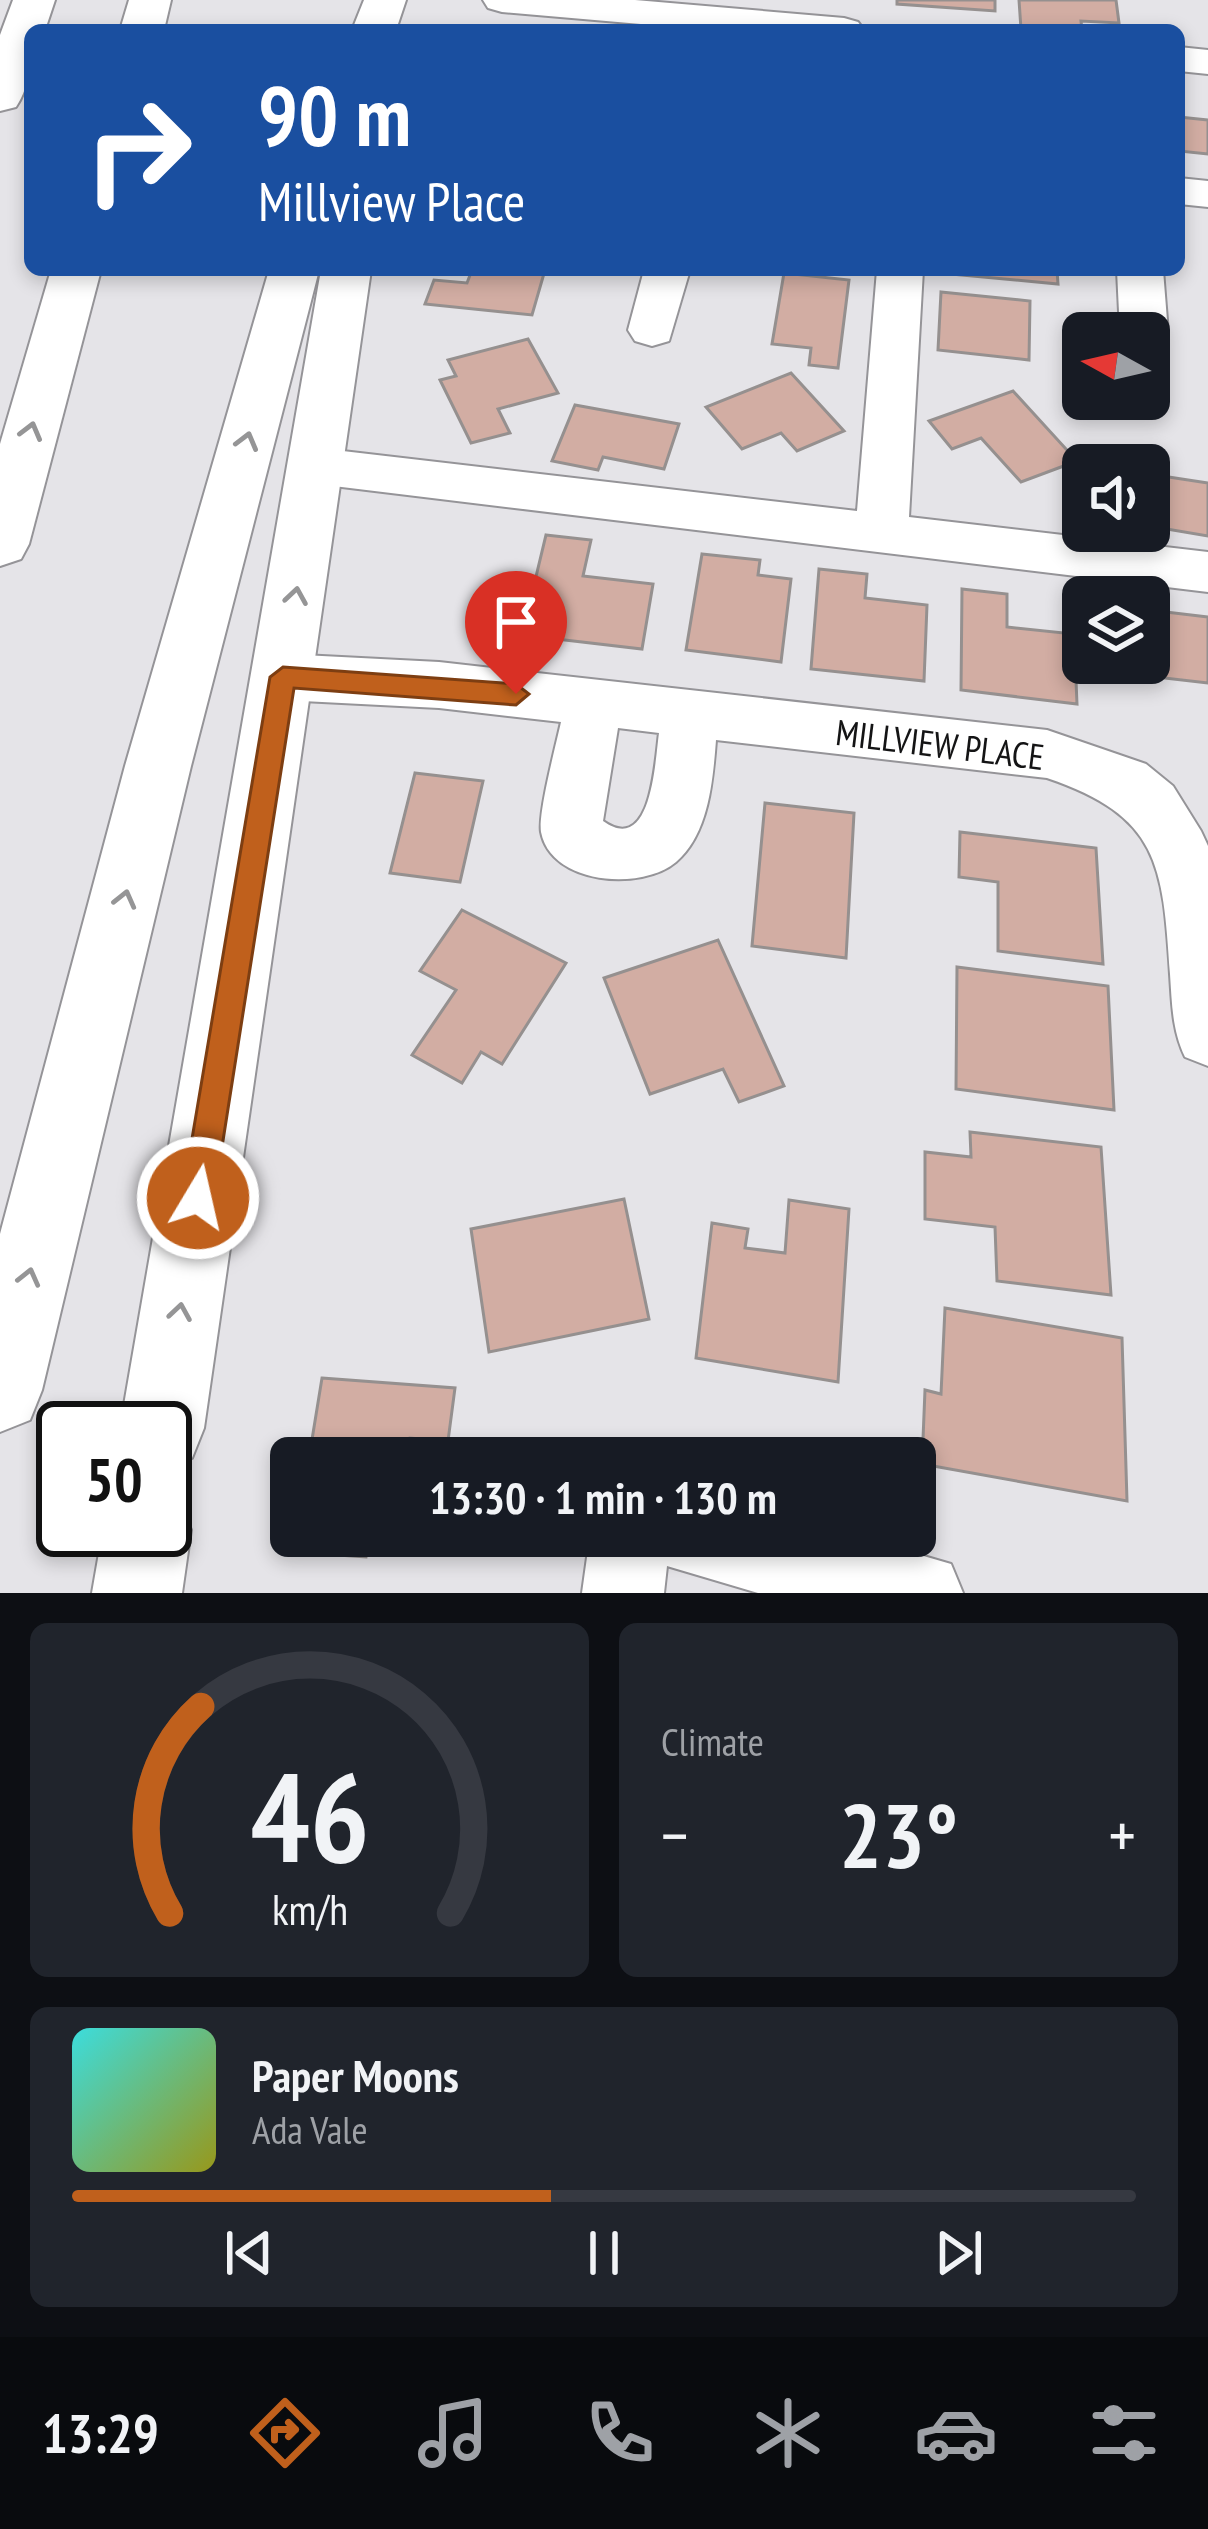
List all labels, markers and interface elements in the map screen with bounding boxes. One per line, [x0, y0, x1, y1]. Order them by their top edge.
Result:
text: 90 m [258, 60, 411, 169]
icon: right [60, 72, 216, 228]
text: Millview Place [258, 166, 525, 236]
north arrow [1062, 312, 1170, 420]
map controls [1062, 312, 1170, 684]
one-way arrow [17, 421, 42, 442]
one-way arrow [233, 431, 258, 452]
button: sound [1062, 444, 1170, 552]
pin [465, 571, 567, 694]
button: layers [1062, 576, 1170, 684]
one-way arrow [282, 586, 307, 606]
icon: arrive [483, 589, 549, 655]
street label: MILLVIEW PLACE [833, 708, 1047, 780]
one-way arrow [111, 889, 136, 910]
position arrow [135, 1135, 261, 1261]
one-way arrow [15, 1267, 40, 1288]
one-way arrow [166, 1303, 192, 1322]
speed limit sign: 50 [36, 1401, 192, 1557]
text: 13:30 · 1 min · 130 m [429, 1468, 777, 1526]
text: Climate [661, 1716, 764, 1767]
text: 46 [250, 1735, 369, 1896]
text: 23° [839, 1776, 958, 1893]
text: − [661, 1792, 688, 1877]
text: + [1109, 1792, 1136, 1877]
text: km/h [271, 1881, 348, 1937]
text: Paper Moons [252, 2046, 459, 2104]
text: Ada Vale [252, 2104, 368, 2155]
icon: previous [216, 2220, 282, 2286]
icon: pause [571, 2220, 637, 2286]
icon: next [926, 2220, 992, 2286]
icon: directions [243, 2391, 327, 2475]
icon: music [411, 2391, 495, 2475]
icon: phone [578, 2391, 662, 2475]
icon: climate [746, 2391, 830, 2475]
icon: car [914, 2391, 998, 2475]
icon: filters [1082, 2391, 1166, 2475]
text: 13:29 [42, 2398, 159, 2468]

